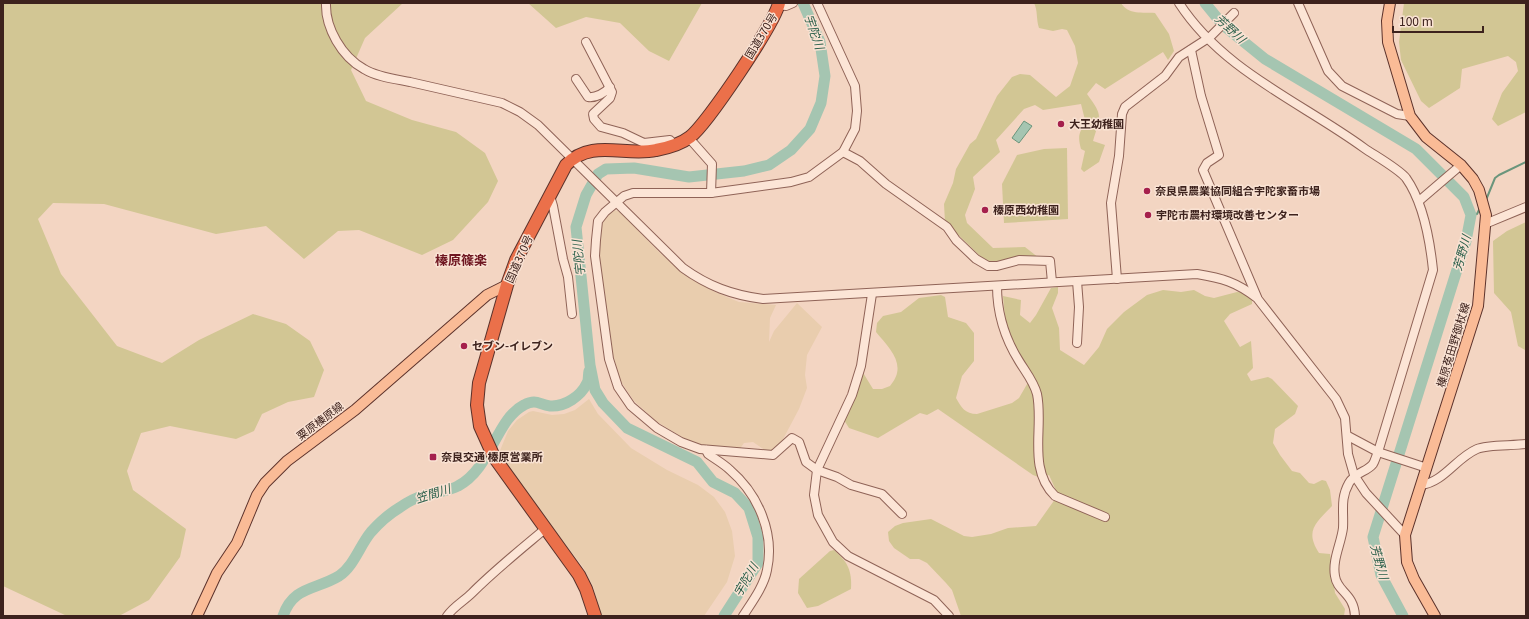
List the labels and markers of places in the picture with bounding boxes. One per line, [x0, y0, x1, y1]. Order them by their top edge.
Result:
place label: 大王幼稚園 [1069, 115, 1124, 131]
marker: 大王幼稚園 [1056, 119, 1066, 129]
place label: 奈良県農業協同組合宇陀家畜市場 [1155, 182, 1320, 198]
marker: 奈良県農業協同組合宇陀家畜市場 [1142, 186, 1152, 196]
place label: 榛原西幼稚園 [993, 201, 1059, 217]
marker: 榛原西幼稚園 [980, 205, 990, 215]
place label: 宇陀市農村環境改善センター [1156, 206, 1299, 222]
marker: 宇陀市農村環境改善センター [1143, 210, 1153, 220]
place label: セブン-イレブン [472, 337, 553, 353]
marker: セブン-イレブン [459, 341, 469, 351]
place label: 奈良交通 榛原営業所 [441, 448, 543, 464]
marker: 奈良交通 榛原営業所 [428, 452, 438, 462]

